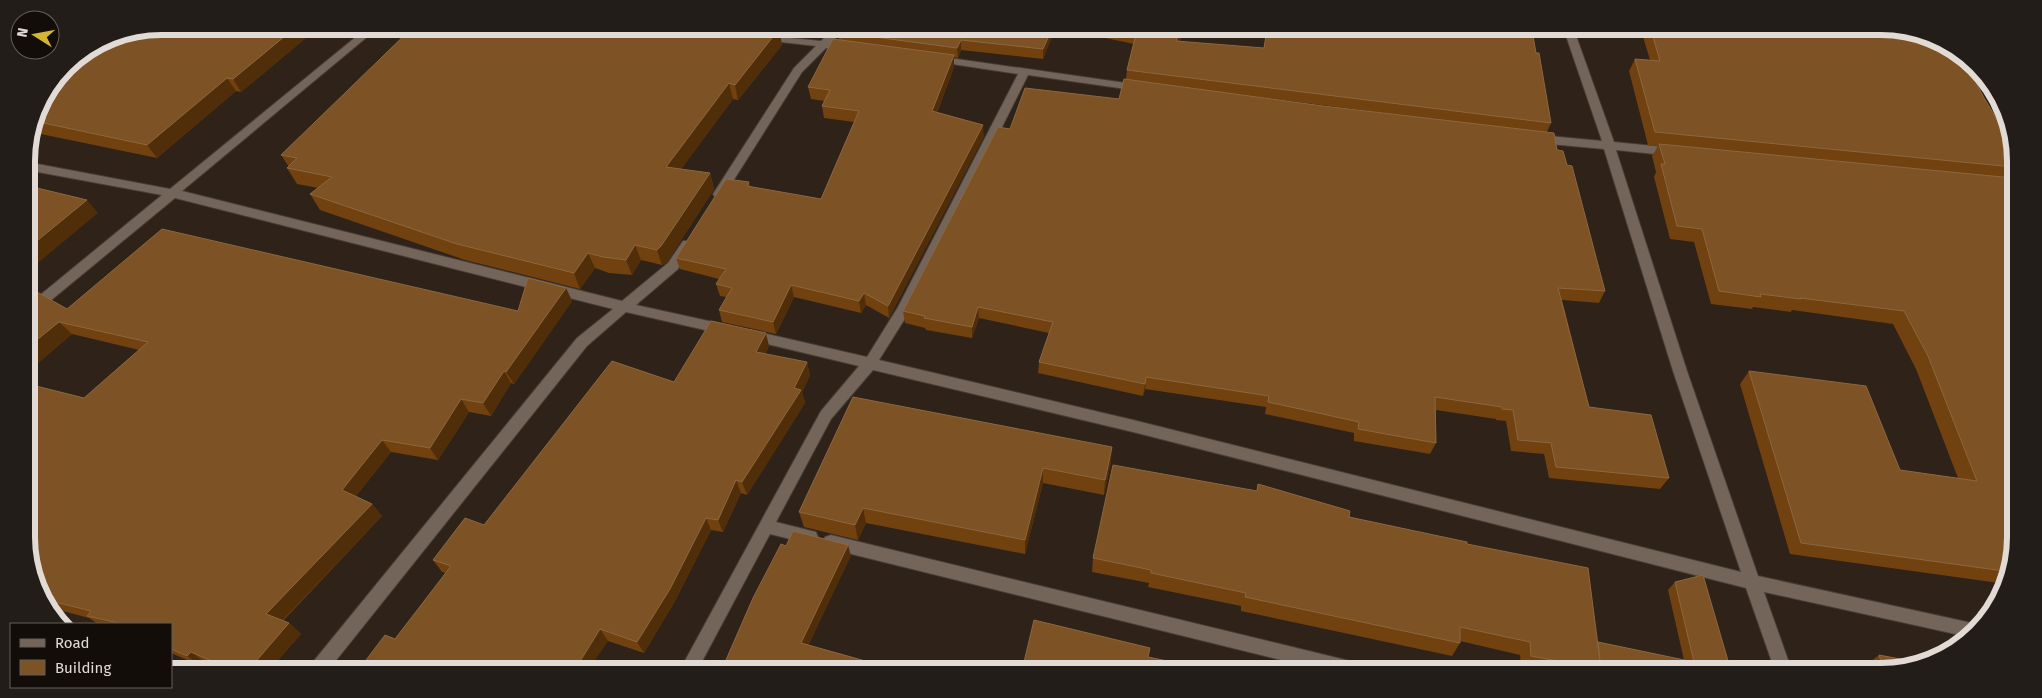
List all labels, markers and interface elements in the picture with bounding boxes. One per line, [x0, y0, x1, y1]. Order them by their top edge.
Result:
north arrow [10, 10, 60, 60]
text: N [13, 26, 32, 39]
legend [10, 623, 172, 688]
text: Road [55, 634, 90, 652]
text: Building [55, 659, 111, 677]

